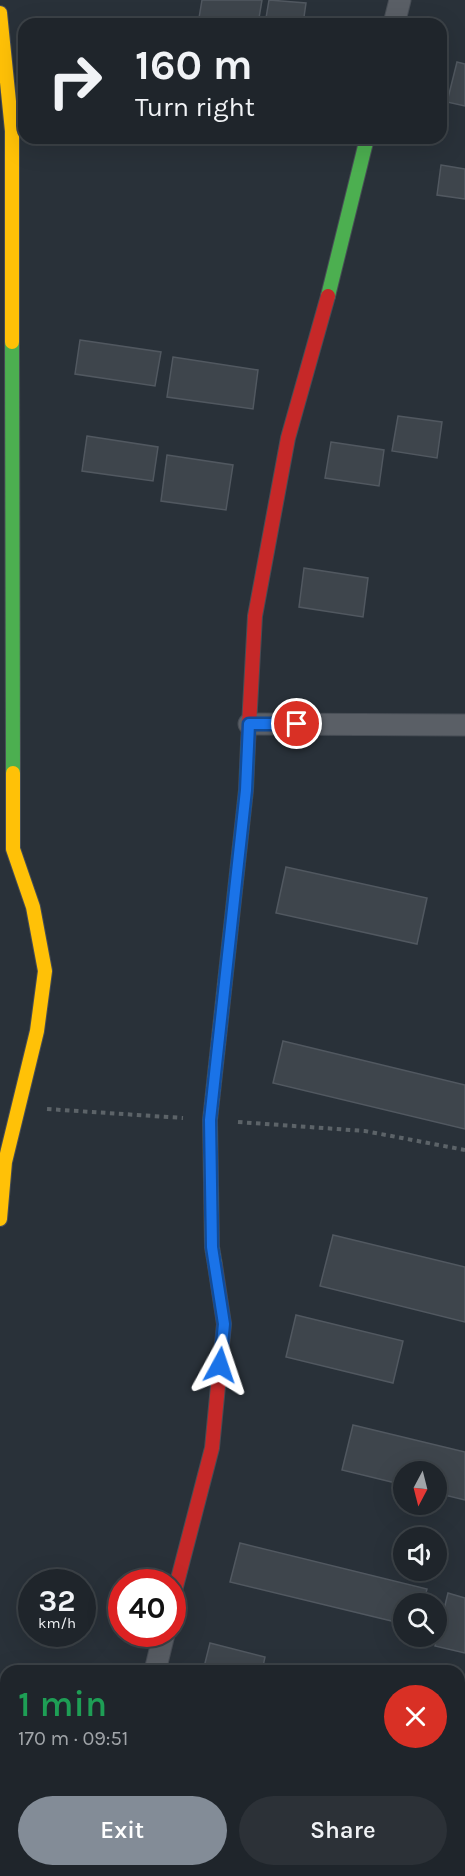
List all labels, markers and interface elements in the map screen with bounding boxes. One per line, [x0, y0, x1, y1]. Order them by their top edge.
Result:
text: 160 m [135, 40, 253, 90]
icon: right [36, 42, 114, 120]
text: Turn right [135, 91, 255, 123]
pin [271, 698, 322, 749]
icon: arrive [280, 707, 313, 740]
position arrow [188, 1333, 252, 1397]
north arrow [393, 1461, 447, 1515]
map controls [393, 1461, 447, 1647]
button: sound [393, 1527, 447, 1581]
speed limit sign: 40 [108, 1569, 186, 1647]
text: 32 [39, 1583, 75, 1619]
button: search [393, 1593, 447, 1647]
text: km/h [38, 1614, 76, 1632]
text: 1 min [18, 1683, 107, 1725]
button: close [384, 1685, 447, 1748]
text: 170 m · 09:51 [18, 1727, 128, 1750]
button: Exit [18, 1796, 227, 1865]
button: Share [239, 1796, 447, 1865]

